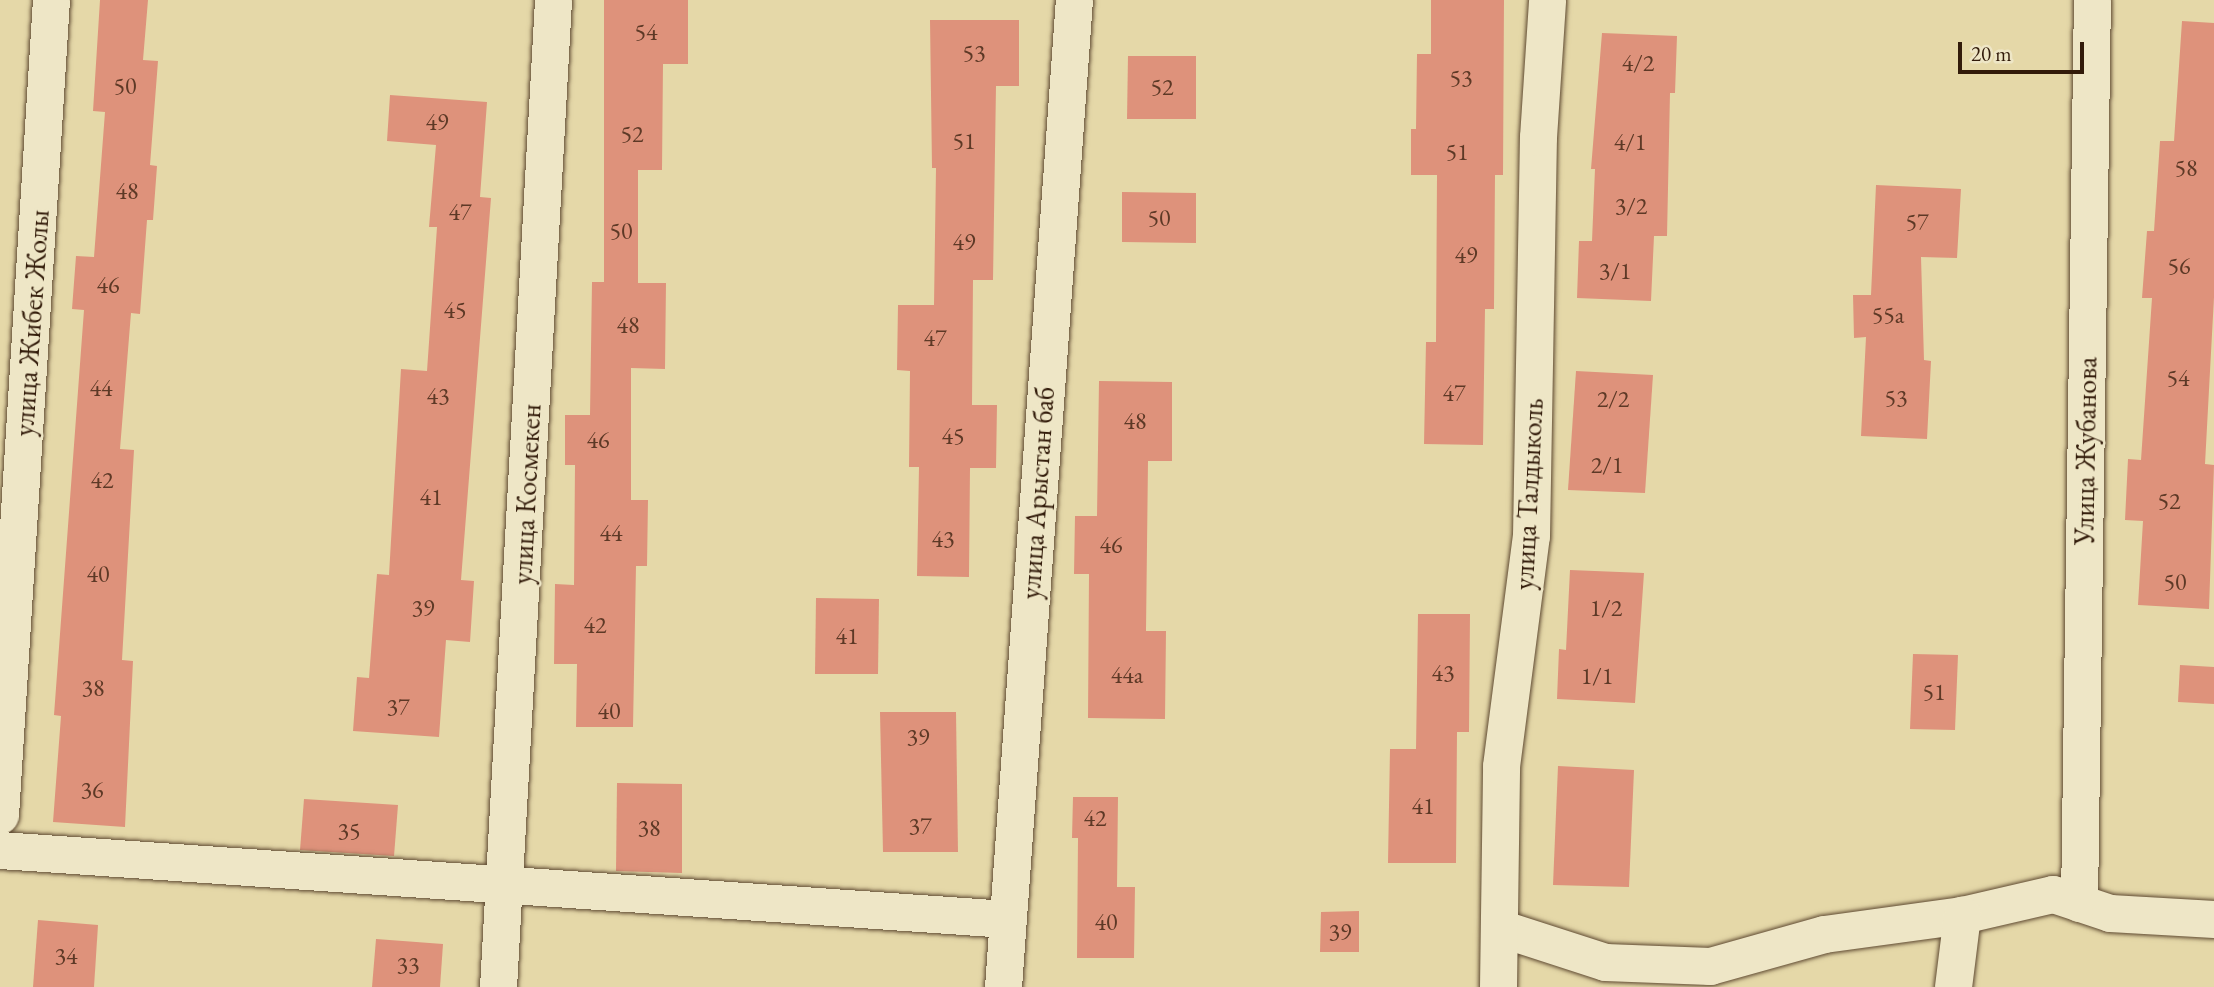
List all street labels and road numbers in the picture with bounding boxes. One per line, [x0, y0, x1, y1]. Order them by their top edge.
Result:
street label: улица Жибек Жолы [6, 209, 56, 437]
street label: Улица Жубанова [2067, 357, 2103, 545]
street label: улица Арыстан баб [1013, 386, 1061, 600]
street label: улица Талдыколь [1506, 397, 1550, 591]
street label: улица Космекен [504, 403, 548, 585]

